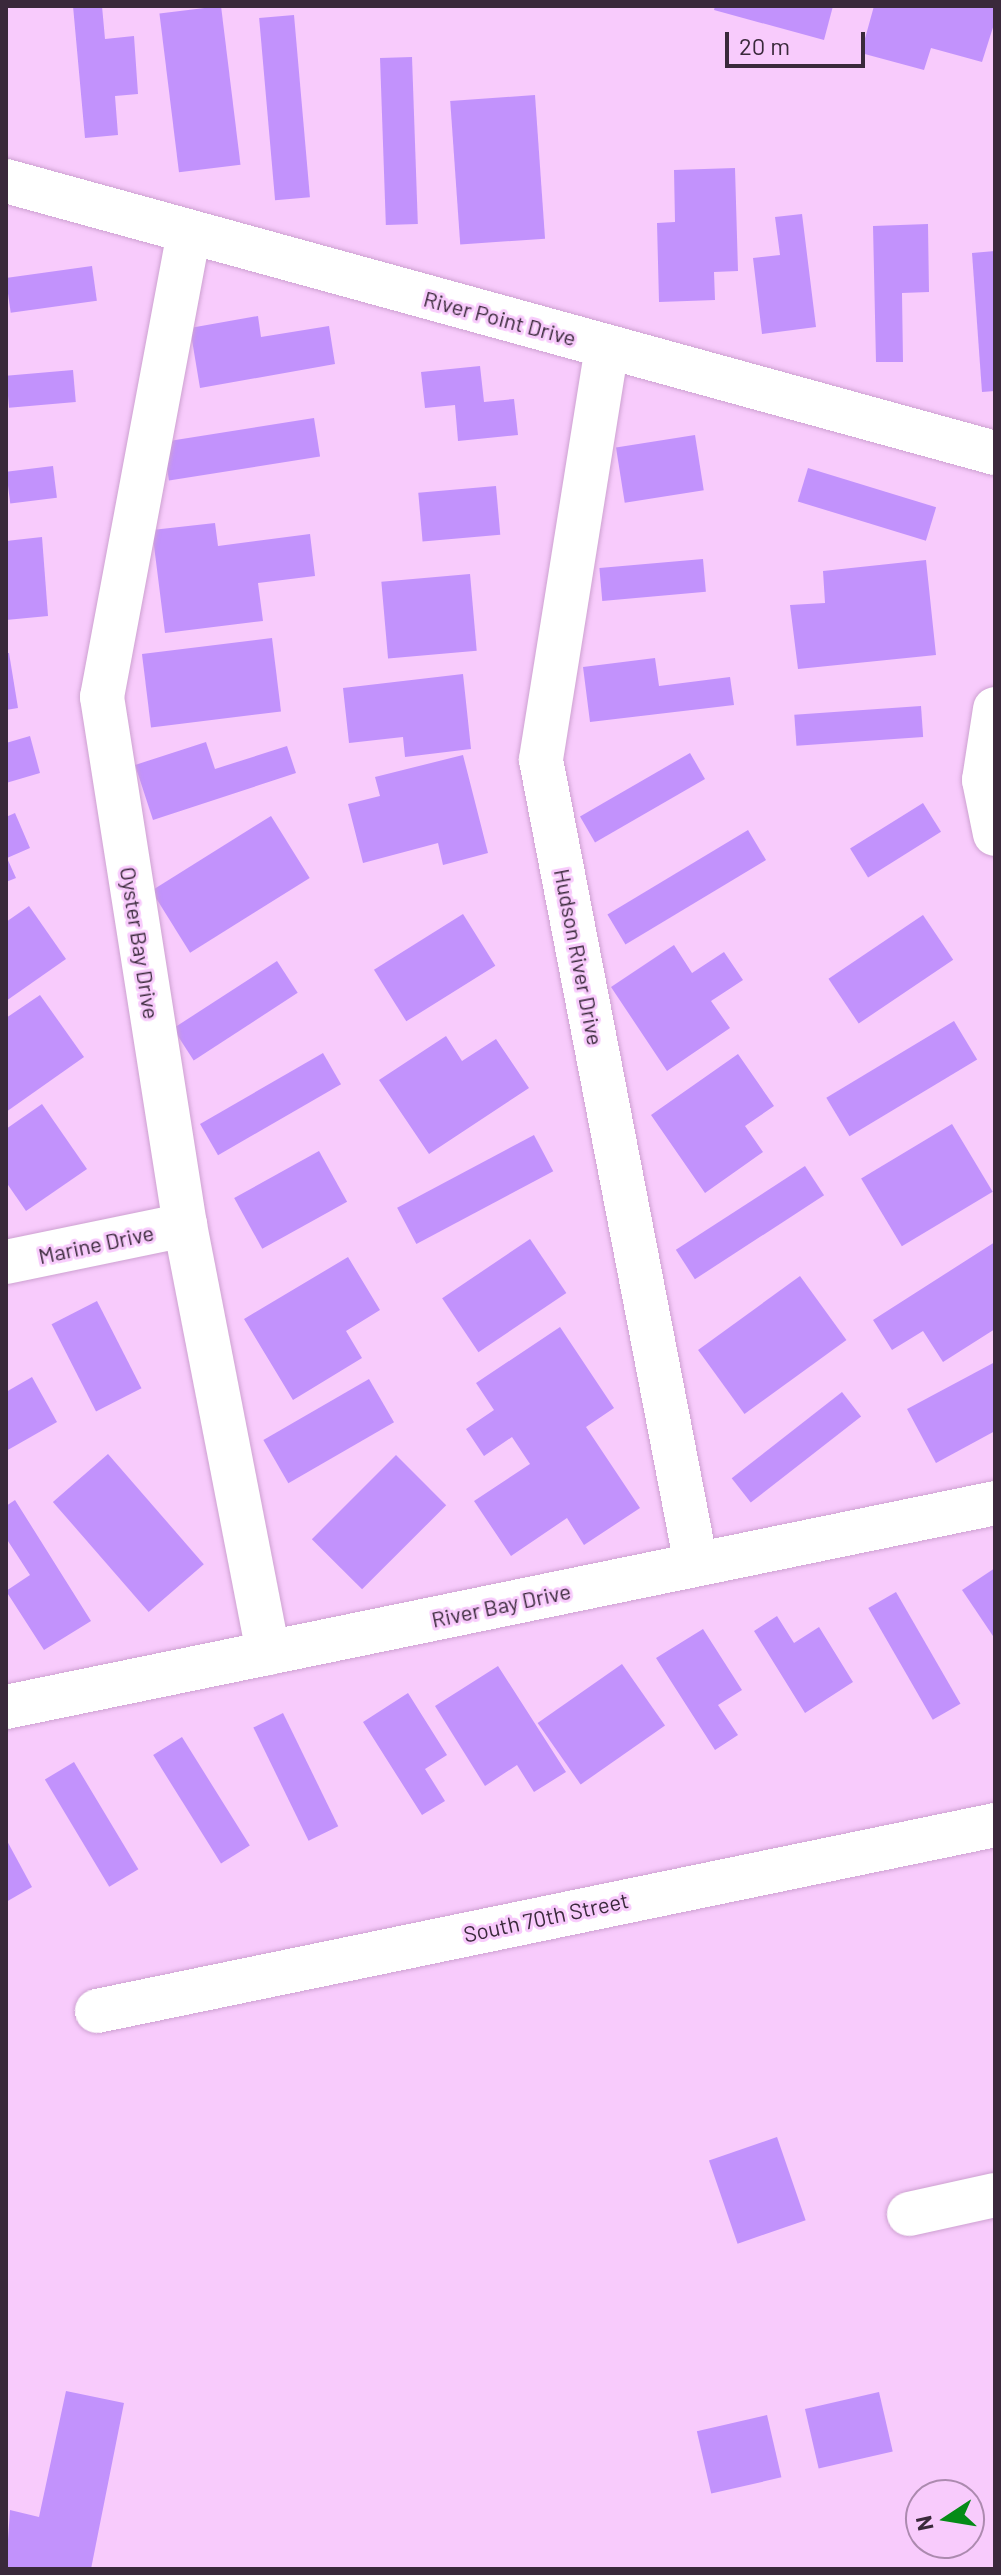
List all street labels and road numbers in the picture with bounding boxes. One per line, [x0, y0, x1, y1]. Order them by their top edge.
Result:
street label: River Point Drive [421, 285, 579, 351]
street label: Oyster Bay Drive [115, 865, 165, 1021]
street label: Hudson River Drive [549, 866, 609, 1048]
street label: Marine Drive [36, 1219, 156, 1269]
street label: River Bay Drive [429, 1577, 573, 1633]
street label: South 70th Street [461, 1887, 631, 1947]

